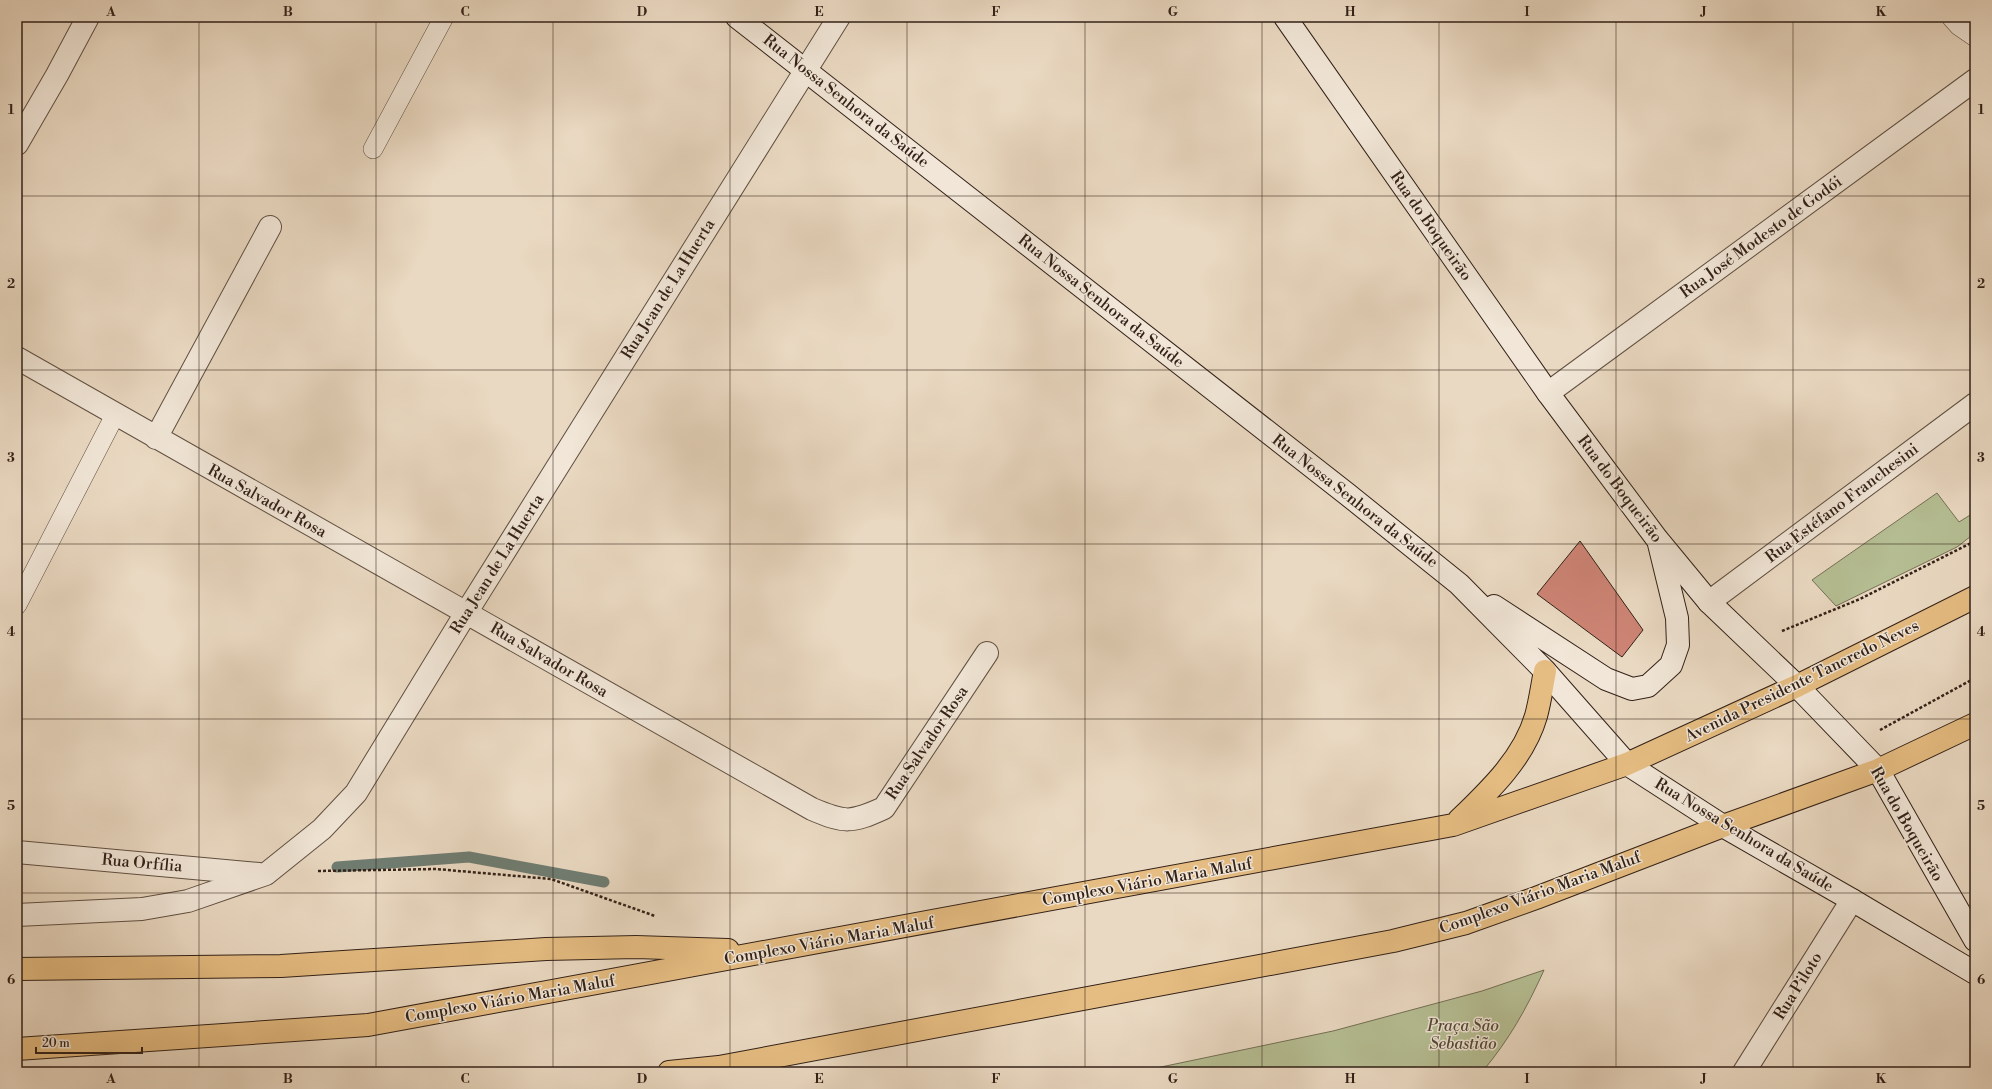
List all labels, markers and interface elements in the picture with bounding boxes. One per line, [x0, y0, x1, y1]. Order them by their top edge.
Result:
text: A [105, 4, 116, 20]
text: B [283, 4, 293, 20]
text: C [460, 4, 470, 20]
text: D [637, 4, 647, 20]
text: E [814, 4, 824, 20]
text: F [991, 4, 1001, 20]
text: G [1168, 4, 1179, 20]
text: H [1345, 4, 1356, 20]
text: I [1524, 4, 1530, 20]
text: J [1699, 4, 1707, 20]
text: K [1876, 4, 1887, 20]
street label: Rua Nossa Senhora da Saúde [759, 30, 933, 172]
text: 1 [8, 102, 15, 118]
text: 1 [1978, 102, 1985, 118]
street label: Rua do Boqueirão [1386, 167, 1476, 285]
street label: Rua José Modesto de Godói [1676, 171, 1846, 303]
street label: Rua Jean de La Huerta [617, 215, 720, 363]
street label: Rua Nossa Senhora da Saúde [1014, 230, 1188, 372]
text: 2 [7, 276, 15, 292]
text: 2 [1977, 276, 1985, 292]
street label: Rua Nossa Senhora da Saúde [1268, 430, 1442, 572]
street label: Rua do Boqueirão [1573, 431, 1667, 547]
street label: Rua Estéfano Franchesini [1761, 439, 1923, 567]
text: 3 [7, 450, 15, 466]
text: 3 [1977, 450, 1985, 466]
street label: Rua Salvador Rosa [204, 460, 331, 542]
street label: Rua Jean de La Huerta [446, 490, 549, 638]
street label: Avenida Presidente Tancredo Neves [1681, 616, 1922, 747]
street label: Rua Salvador Rosa [486, 618, 612, 702]
text: 4 [7, 624, 16, 640]
text: 4 [1977, 624, 1986, 640]
street label: Rua Salvador Rosa [882, 682, 973, 804]
street label: Rua do Boqueirão [1866, 763, 1948, 885]
street label: Rua Nossa Senhora da Saúde [1651, 774, 1837, 896]
text: 5 [7, 798, 15, 814]
text: 5 [1977, 798, 1985, 814]
street label: Complexo Viário Maria Maluf [1437, 847, 1644, 939]
street label: Rua Orfília [101, 850, 184, 877]
street label: Complexo Viário Maria Maluf [1041, 853, 1255, 910]
street label: Complexo Viário Maria Maluf [723, 912, 937, 969]
street label: Rua Piloto [1769, 949, 1827, 1023]
street label: Complexo Viário Maria Maluf [404, 970, 618, 1027]
text: 6 [7, 972, 15, 988]
text: 6 [1977, 972, 1985, 988]
park label: Praça São Sebastião [1426, 1016, 1499, 1054]
scale bar [36, 1029, 142, 1055]
text: 20 m [42, 1036, 70, 1051]
text: A [105, 1071, 116, 1087]
text: B [283, 1071, 293, 1087]
text: C [460, 1071, 470, 1087]
text: D [637, 1071, 647, 1087]
text: E [814, 1071, 824, 1087]
text: F [991, 1071, 1001, 1087]
text: G [1168, 1071, 1179, 1087]
text: H [1345, 1071, 1356, 1087]
text: I [1524, 1071, 1530, 1087]
text: J [1699, 1071, 1707, 1087]
text: K [1876, 1071, 1887, 1087]

